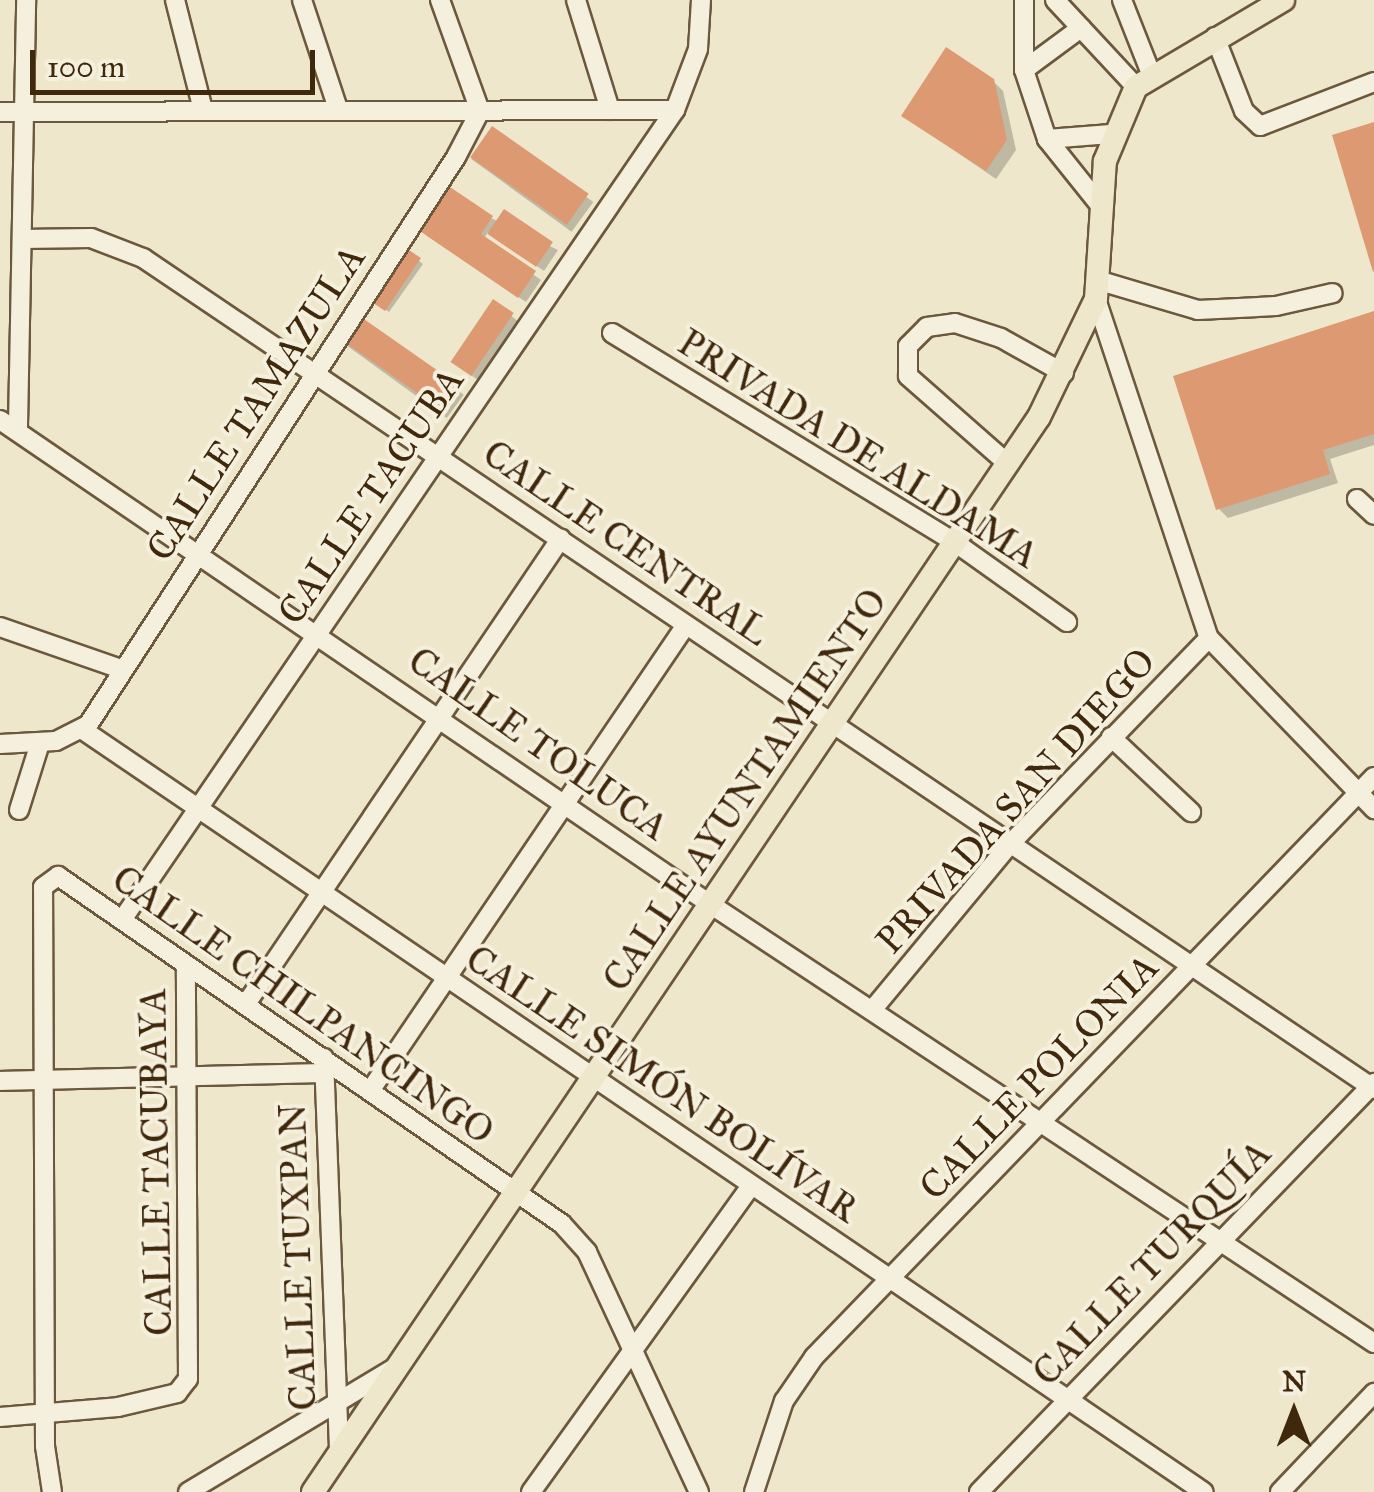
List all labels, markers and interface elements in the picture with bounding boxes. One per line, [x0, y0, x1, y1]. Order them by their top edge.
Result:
scale bar [35, 30, 320, 92]
text: 100 m [47, 49, 125, 85]
street label: CALLE TAMAZULA [137, 237, 375, 569]
street label: PRIVADA DE ALDAMA [670, 320, 1046, 578]
street label: CALLE TACUBA [268, 359, 474, 633]
street label: CALLE CENTRAL [474, 430, 778, 656]
street label: CALLE AYUNTAMIENTO [593, 580, 897, 1000]
street label: CALLE TOLUCA [400, 638, 676, 850]
street label: PRIVADA SAN DIEGO [867, 639, 1165, 963]
street label: CALLE CHILPANCINGO [103, 856, 503, 1154]
street label: CALLE SIMÓN BOLÍVAR [457, 936, 867, 1232]
street label: CALLE POLONIA [910, 945, 1168, 1209]
street label: CALLE TACUBAYA [130, 988, 182, 1336]
street label: CALLE TUXPAN [270, 1103, 326, 1411]
street label: CALLE TURQUÍA [1023, 1131, 1281, 1395]
north arrow [1244, 1362, 1344, 1462]
text: N [1282, 1364, 1306, 1399]

